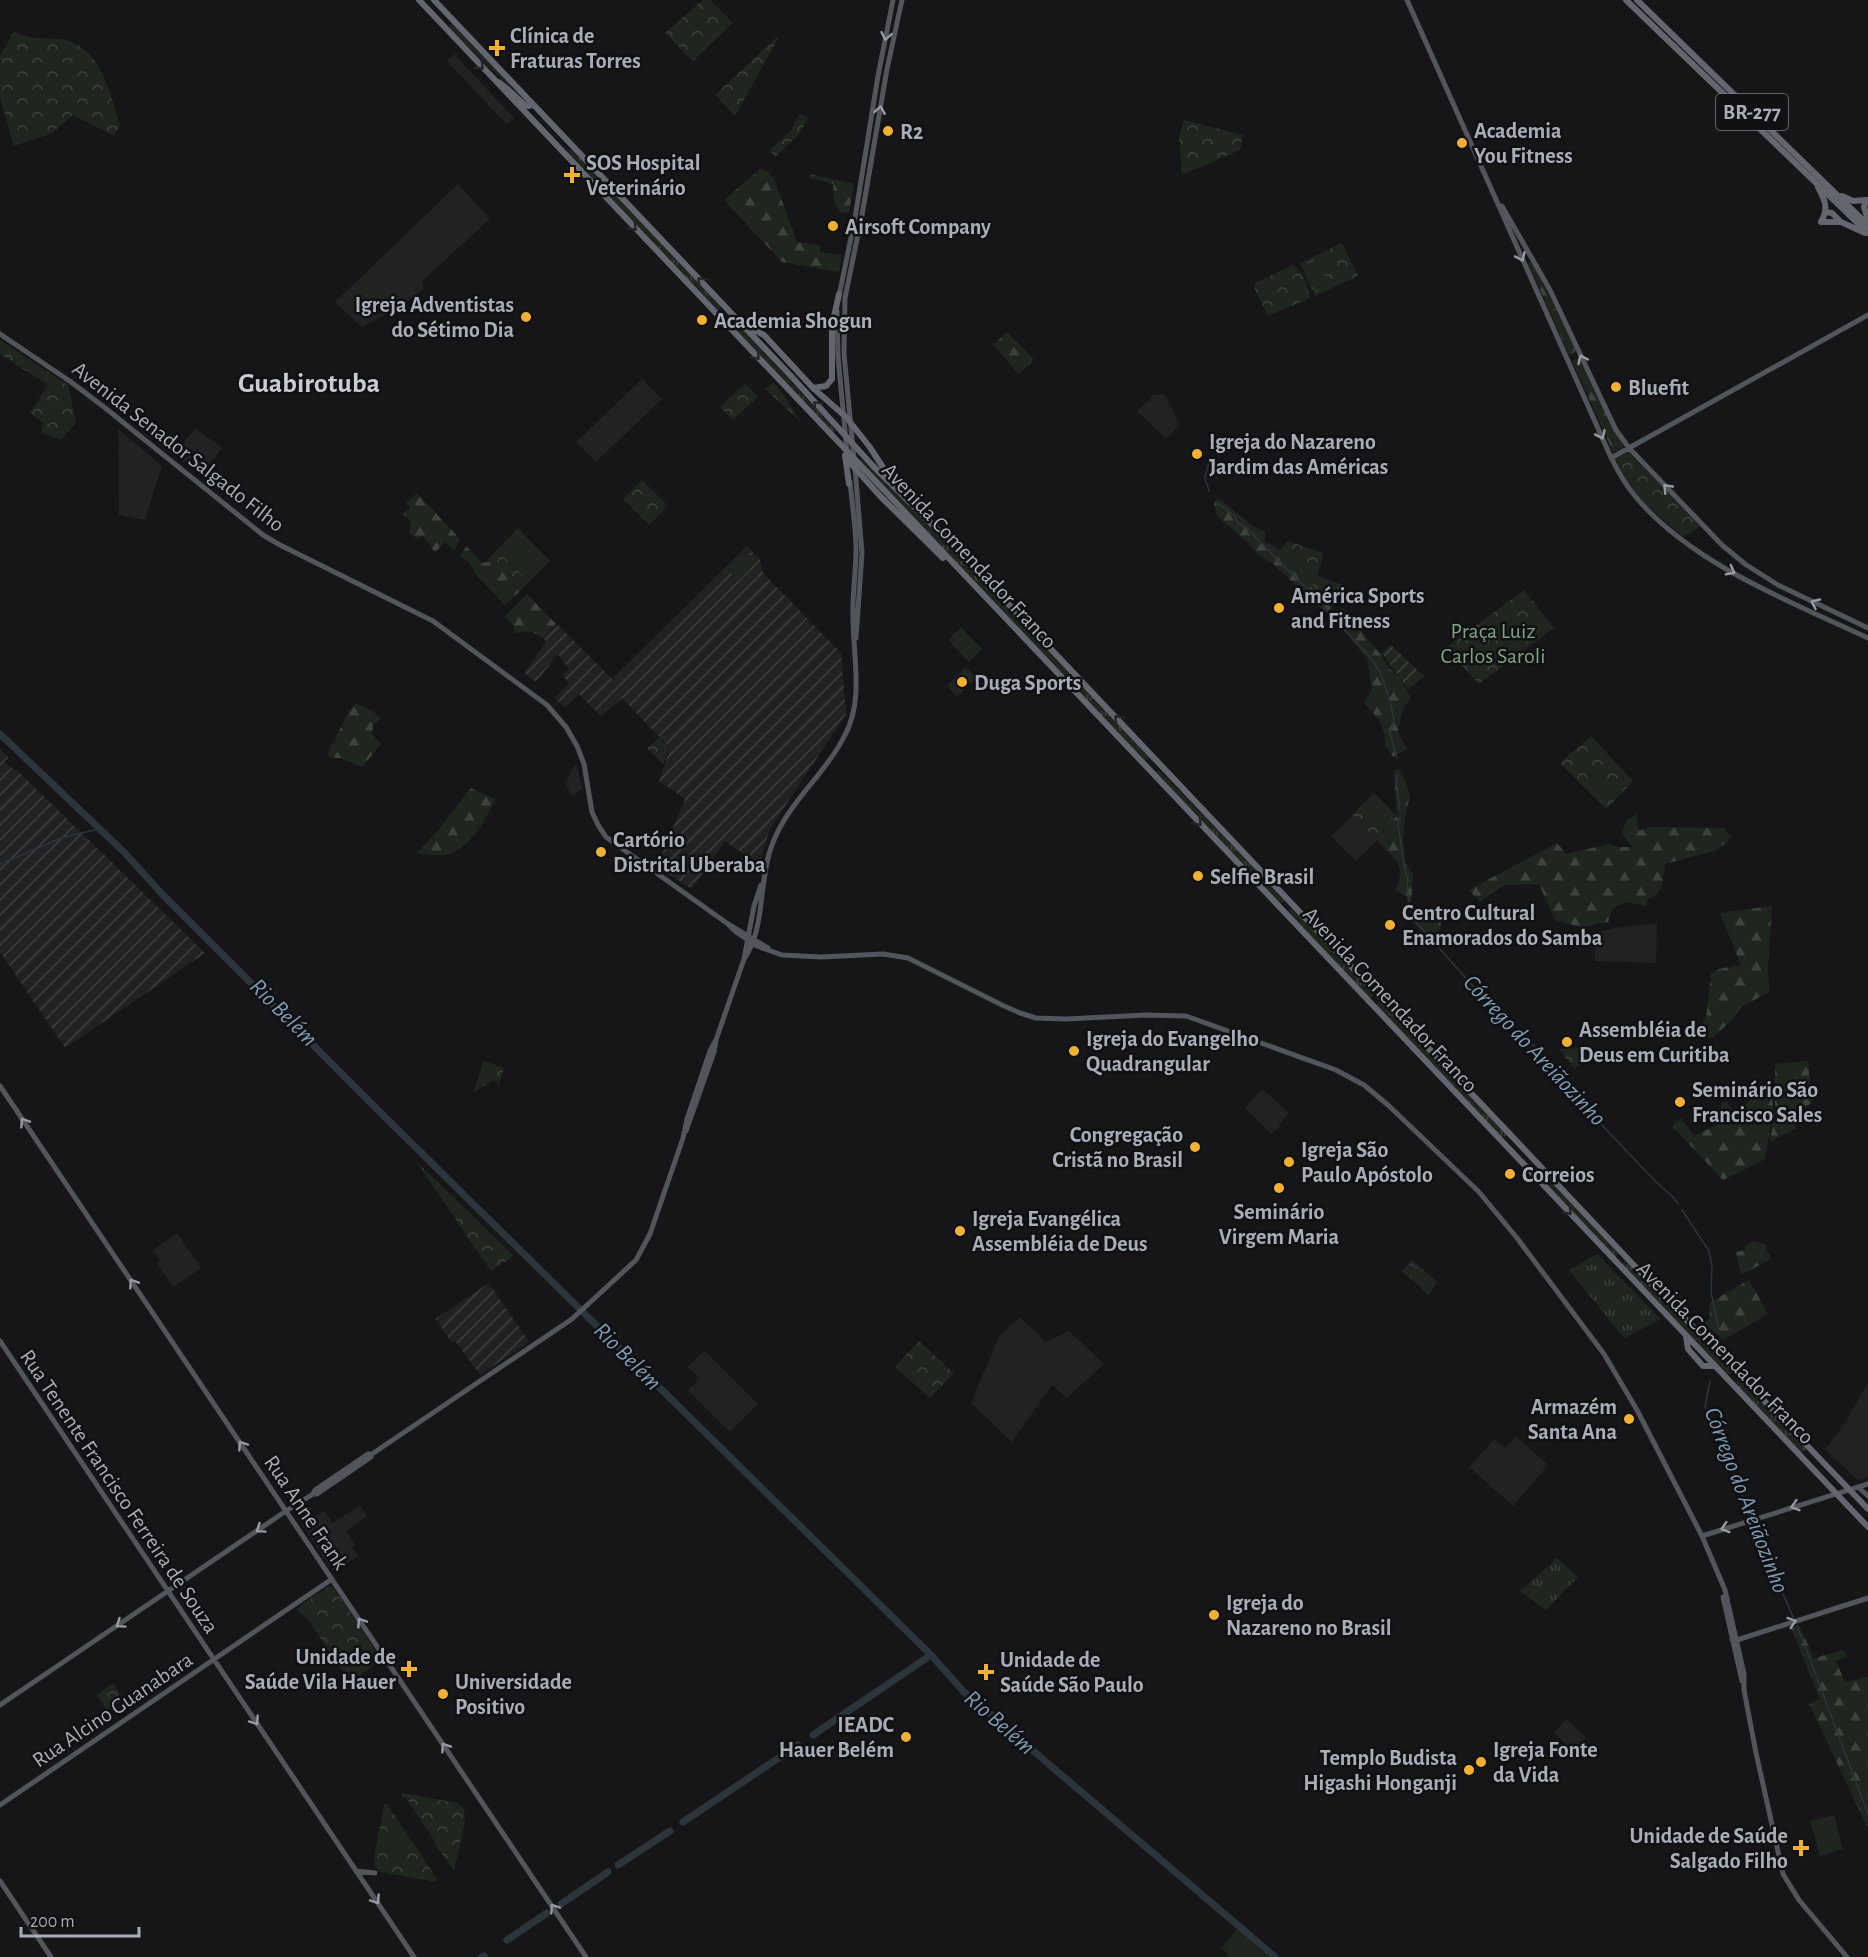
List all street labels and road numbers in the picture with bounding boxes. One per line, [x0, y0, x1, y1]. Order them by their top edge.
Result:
road number: BR-277 [1716, 94, 1788, 130]
street label: Avenida Senador Salgado Filho [68, 357, 288, 536]
street label: Avenida Comendador Franco [878, 459, 1061, 653]
street label: Avenida Comendador Franco [1299, 903, 1482, 1097]
street label: Avenida Comendador Franco [1632, 1257, 1818, 1448]
street label: Rua Tenente Francisco Ferreira de Souza [16, 1346, 222, 1637]
street label: Rua Anne Frank [260, 1451, 352, 1574]
street label: Rua Alcino Guanabara [28, 1648, 197, 1772]

